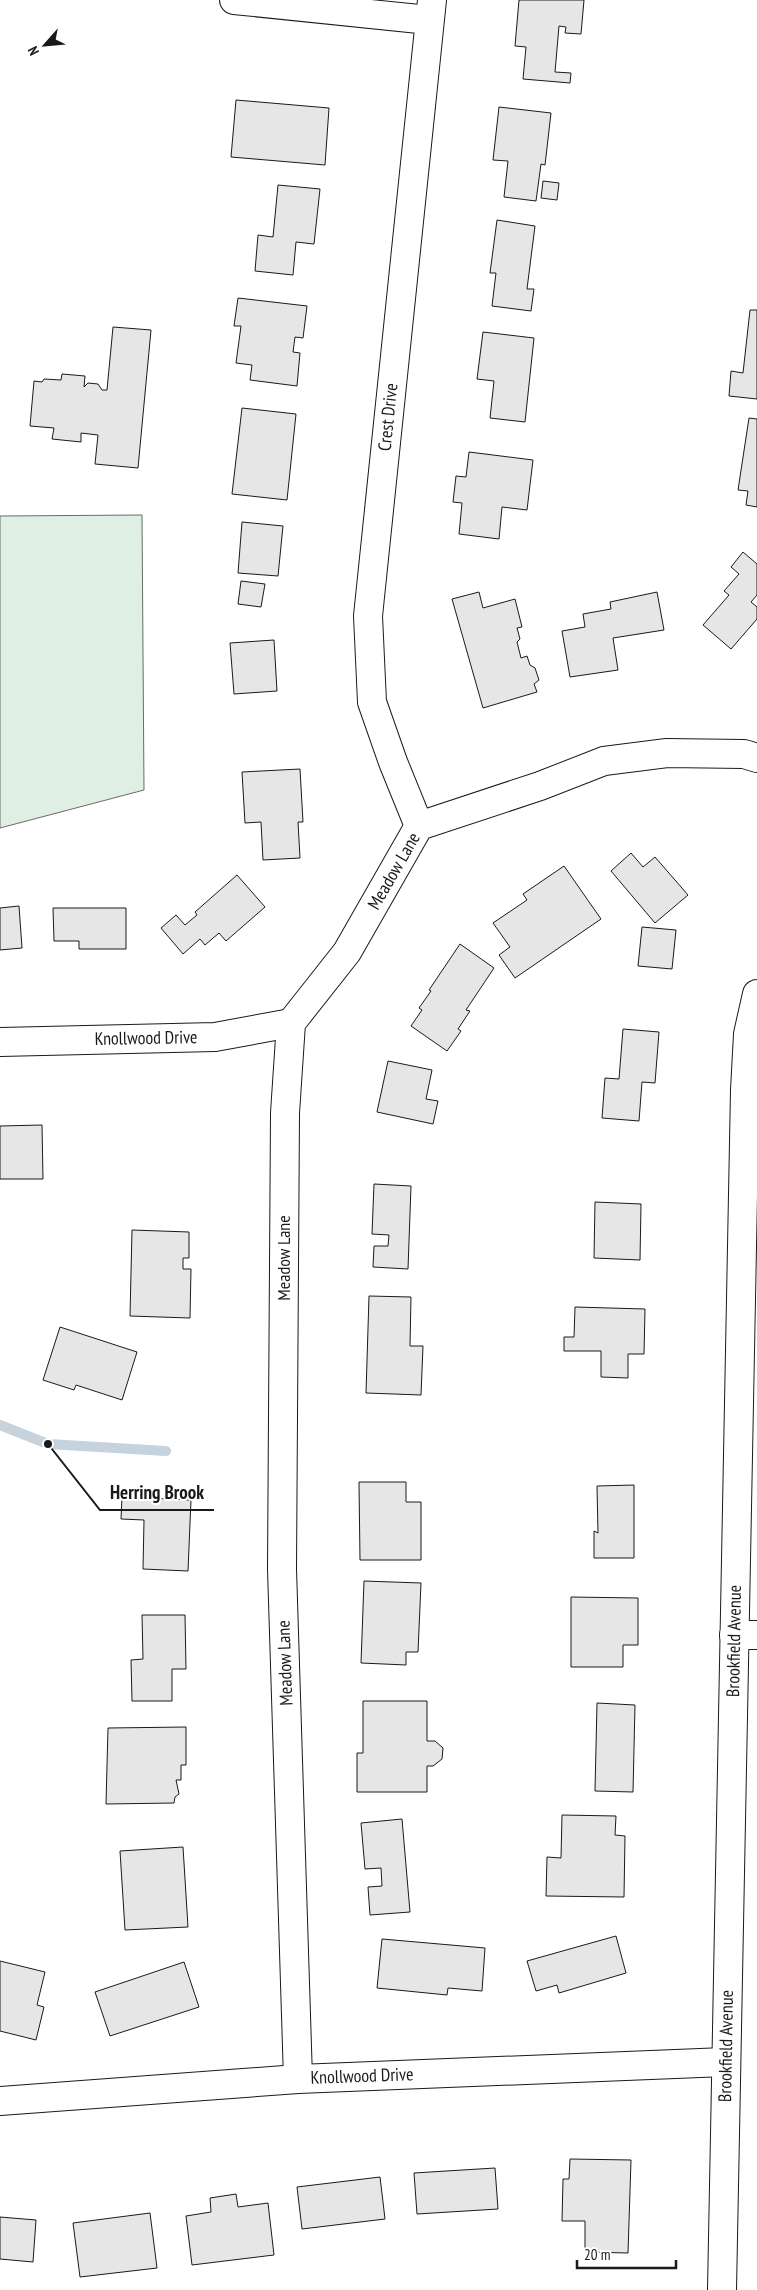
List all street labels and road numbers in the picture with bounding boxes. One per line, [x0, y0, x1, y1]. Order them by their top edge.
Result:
street label: Crest Drive [373, 382, 402, 452]
street label: Meadow Lane [362, 828, 425, 913]
street label: Knollwood Drive [94, 1025, 198, 1050]
street label: Meadow Lane [272, 1215, 295, 1301]
street label: Brookfield Avenue [721, 1585, 746, 1697]
street label: Meadow Lane [272, 1620, 297, 1706]
street label: Brookfield Avenue [713, 1990, 738, 2102]
street label: Knollwood Drive [310, 2062, 414, 2089]

